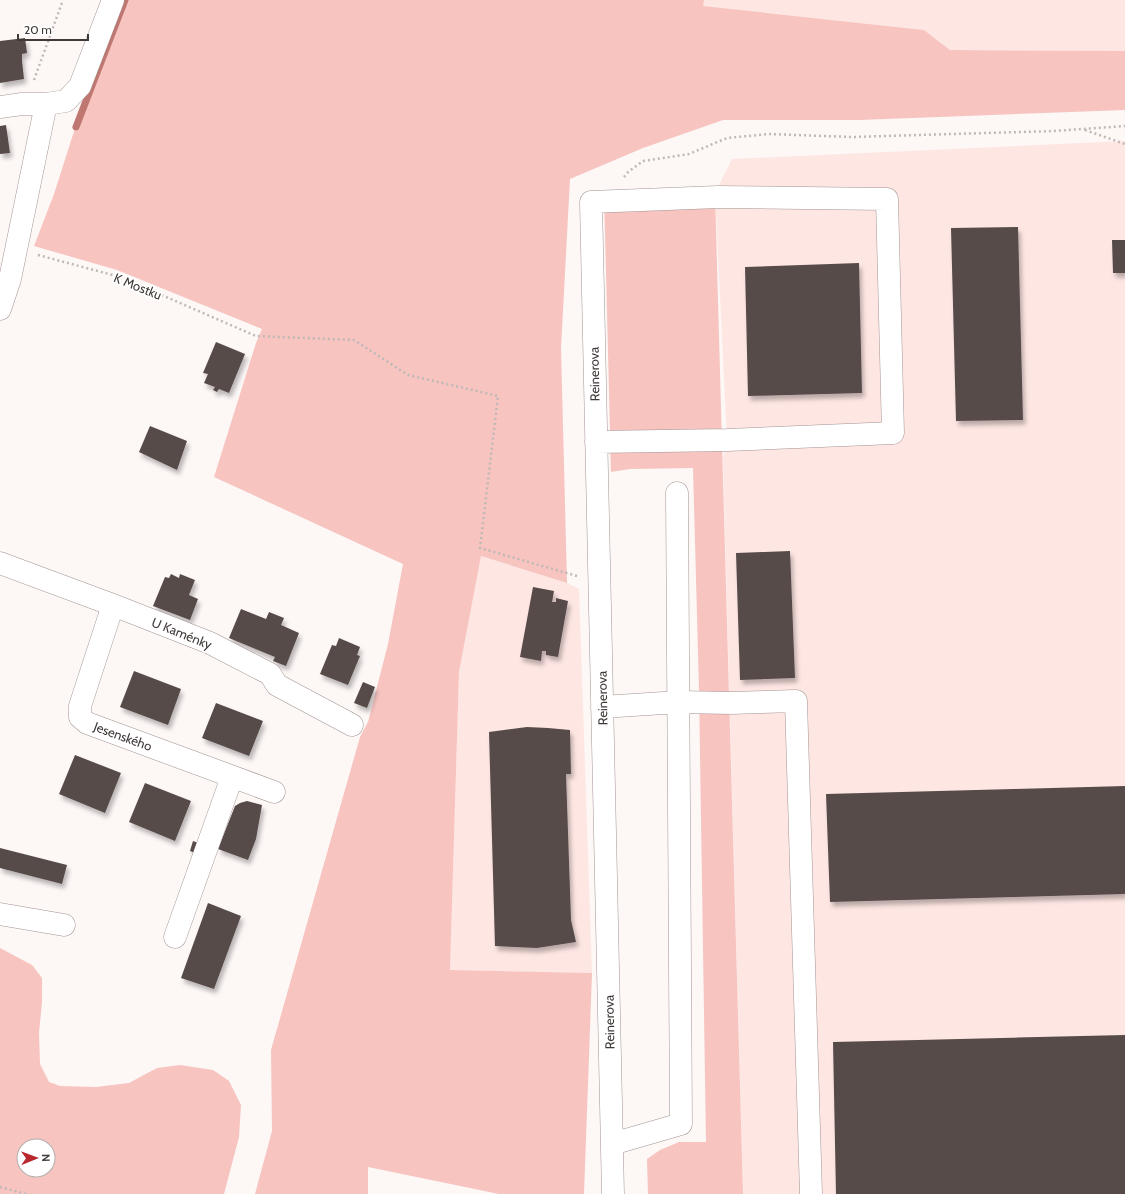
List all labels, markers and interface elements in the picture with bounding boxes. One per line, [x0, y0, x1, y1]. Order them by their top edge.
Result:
scale bar [18, 16, 88, 42]
text: 20 m [24, 22, 52, 37]
street label: K Mostku [112, 269, 164, 303]
street label: Reinerova [586, 346, 602, 401]
street label: U Kaménky [149, 614, 215, 653]
street label: Reinerova [594, 670, 610, 725]
street label: Jesenského [91, 718, 154, 754]
street label: Reinerova [601, 994, 617, 1049]
north arrow [16, 1138, 56, 1178]
text: N [39, 1154, 53, 1162]

